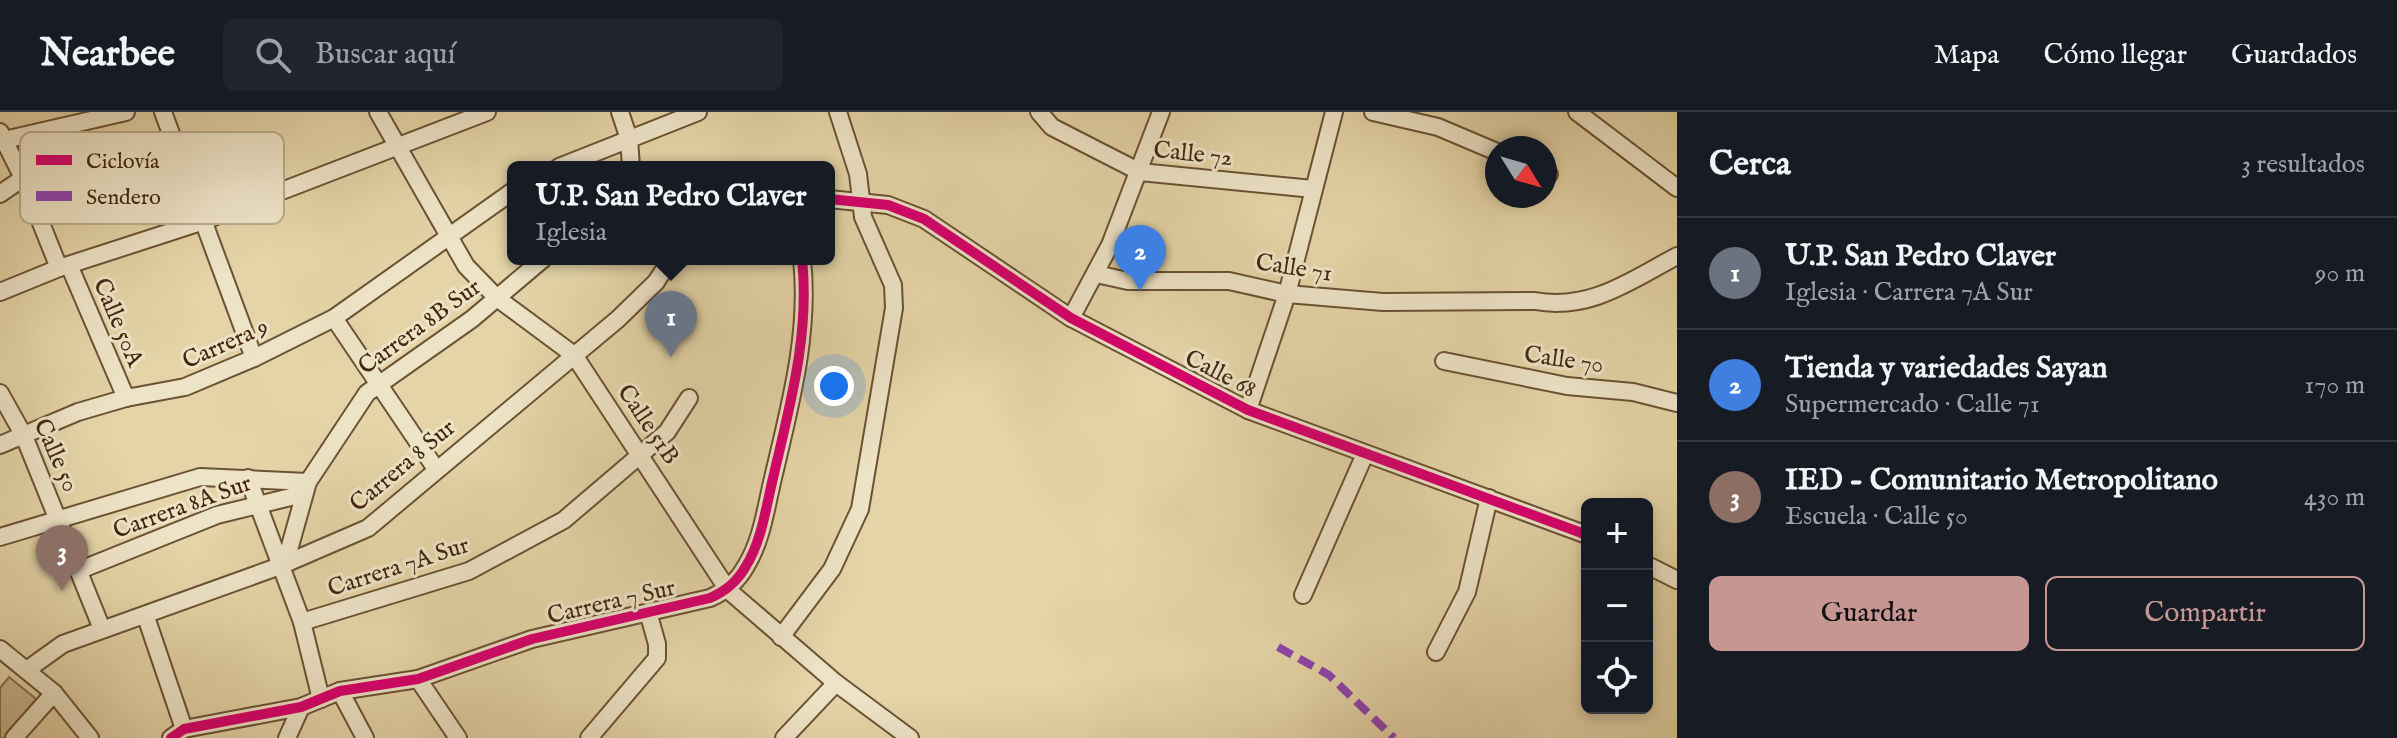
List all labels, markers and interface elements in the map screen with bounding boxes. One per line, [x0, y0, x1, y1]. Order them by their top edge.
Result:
search box [223, 19, 783, 91]
text: Nearbee [40, 31, 175, 79]
icon: search [251, 33, 295, 77]
text: Buscar aquí [315, 36, 456, 74]
text: Mapa [1934, 38, 1999, 73]
text: Cómo llegar [2043, 38, 2187, 73]
text: Guardados [2231, 38, 2357, 73]
legend [20, 132, 284, 224]
street label: Calle 72 [1152, 135, 1234, 174]
north arrow [1485, 136, 1557, 208]
text: Cerca [1709, 143, 1791, 186]
text: Ciclovía [86, 148, 160, 176]
text: 3 resultados [2241, 148, 2365, 181]
popup [507, 161, 835, 265]
text: U.P. San Pedro Claver [535, 178, 807, 216]
text: Sendero [86, 184, 161, 212]
text: Iglesia [535, 216, 607, 249]
pin: 2 [1114, 225, 1166, 291]
text: U.P. San Pedro Claver [1785, 238, 2056, 276]
street label: Calle 71 [1253, 247, 1334, 290]
text: 1 [1730, 257, 1740, 290]
text: 90 m [2315, 257, 2365, 290]
street label: Carrera 8B Sur [352, 272, 488, 382]
street label: Calle 50A [85, 274, 150, 372]
text: Iglesia · Carrera 7A Sur [1785, 276, 2033, 309]
pin: 1 [645, 291, 697, 357]
street label: Carrera 9 [178, 312, 274, 377]
street label: Calle 70 [1522, 340, 1605, 381]
street label: Calle 68 [1179, 343, 1261, 405]
text: Tienda y variedades Sayan [1785, 350, 2108, 388]
your location [814, 366, 854, 406]
text: 2 [1729, 369, 1741, 402]
text: 170 m [2305, 369, 2365, 402]
street label: Calle 51B [610, 379, 686, 471]
text: Supermercado · Calle 71 [1785, 388, 2040, 421]
street label: Carrera 8 Sur [344, 413, 462, 519]
street label: Calle 50 [26, 414, 85, 497]
text: IED - Comunitario Metropolitano [1785, 462, 2218, 500]
street label: Carrera 8A Sur [109, 468, 256, 547]
text: 3 [1730, 481, 1740, 514]
text: 430 m [2304, 481, 2365, 514]
map controls [1581, 498, 1653, 714]
button: + [1581, 498, 1653, 570]
text: Escuela · Calle 50 [1785, 500, 1968, 533]
pin: 3 [36, 525, 88, 591]
street label: Carrera 7A Sur [324, 530, 473, 605]
button: − [1581, 570, 1653, 642]
street label: Carrera 7 Sur [544, 573, 679, 632]
button: Guardar [1709, 576, 2029, 651]
button: Compartir [2045, 576, 2365, 651]
button: locate [1581, 642, 1653, 714]

